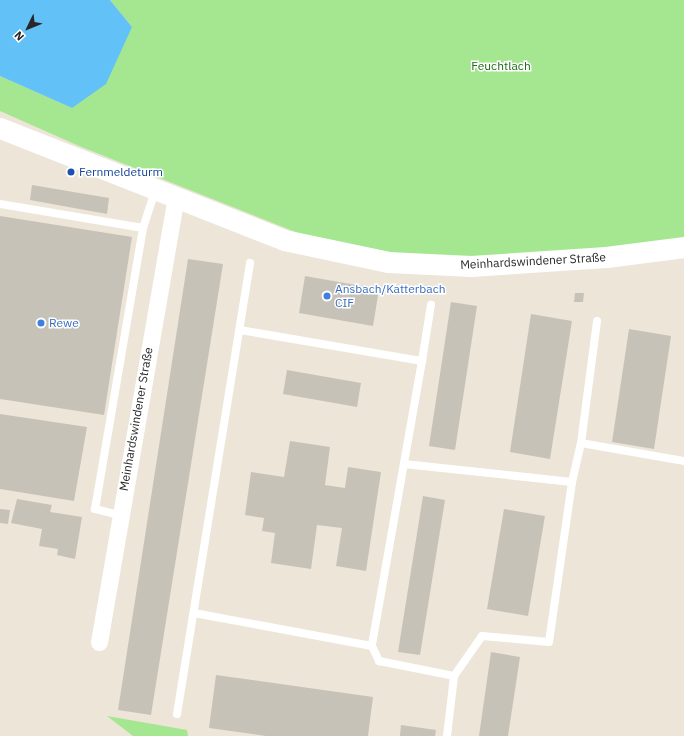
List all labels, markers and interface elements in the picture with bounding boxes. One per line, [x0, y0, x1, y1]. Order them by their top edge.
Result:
north arrow [8, 8, 48, 48]
text: N [11, 28, 27, 44]
park label: Feuchtlach [471, 59, 531, 73]
place label: Fernmeldeturm [79, 165, 163, 179]
marker: Fernmeldeturm [66, 167, 76, 177]
street label: Meinhardswindener Straße [460, 250, 606, 272]
place label: Ansbach/Katterbach CIF [335, 282, 445, 310]
marker: Ansbach/Katterbach CIF [322, 291, 332, 301]
place label: Rewe [49, 316, 79, 330]
marker: Rewe [36, 318, 46, 328]
street label: Meinhardswindener Straße [116, 346, 156, 492]

